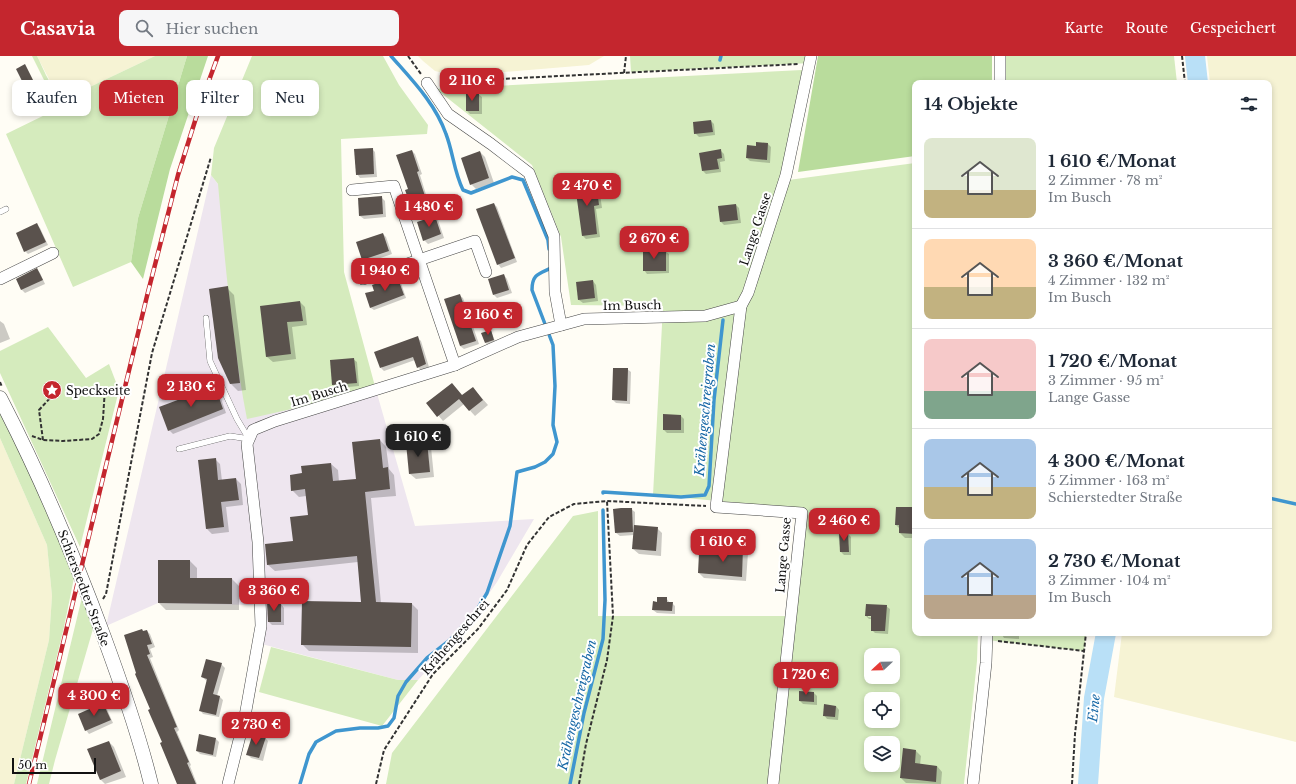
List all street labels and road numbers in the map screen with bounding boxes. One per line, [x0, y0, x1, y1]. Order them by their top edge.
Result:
street label: Lange Gasse [736, 190, 774, 267]
street label: Im Busch [603, 297, 661, 313]
street label: Im Busch [289, 378, 349, 410]
street label: Lange Gasse [772, 516, 794, 593]
street label: Schierstedter Straße [55, 527, 113, 649]
street label: Krähengeschrei [418, 596, 492, 678]

